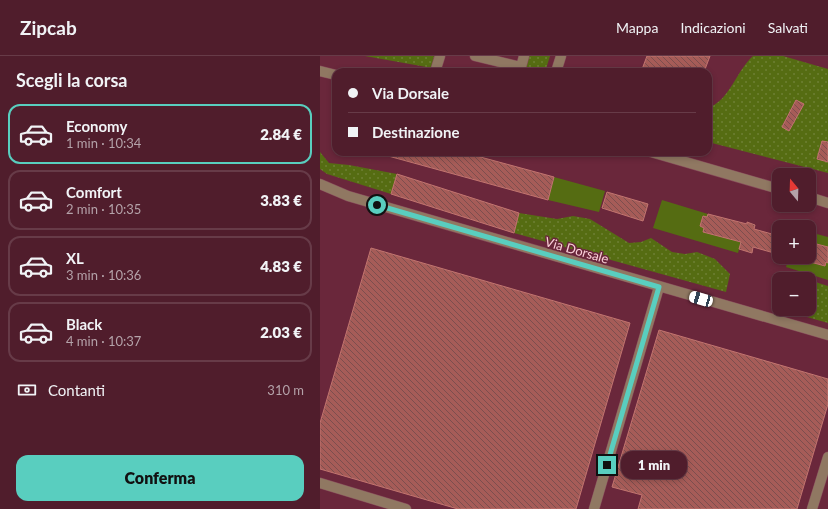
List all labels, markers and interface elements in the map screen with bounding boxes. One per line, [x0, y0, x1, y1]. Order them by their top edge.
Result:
text: Zipcab [20, 16, 77, 39]
text: Mappa [616, 19, 658, 36]
text: Indicazioni [680, 19, 746, 36]
text: Salvati [768, 19, 808, 36]
text: Scegli la corsa [16, 69, 127, 91]
text: Via Dorsale [372, 84, 449, 102]
icon: car [18, 116, 54, 152]
text: Economy [66, 117, 127, 135]
text: Destinazione [372, 123, 459, 141]
text: 2.84 € [260, 125, 302, 143]
text: 1 min · 10:34 [66, 135, 141, 151]
north arrow [772, 168, 816, 212]
map controls [772, 168, 816, 316]
icon: car [18, 182, 54, 218]
text: Comfort [66, 183, 122, 201]
text: 3.83 € [260, 191, 302, 209]
route start [368, 196, 386, 214]
text: 2 min · 10:35 [66, 201, 141, 217]
button: + [772, 220, 816, 264]
street label: Via Dorsale [543, 233, 611, 267]
icon: car [18, 248, 54, 284]
text: XL [66, 249, 84, 267]
text: 4.83 € [260, 257, 302, 275]
text: 3 min · 10:36 [66, 267, 141, 283]
button: − [772, 272, 816, 316]
car [688, 290, 714, 308]
icon: car [18, 314, 54, 350]
text: Black [66, 315, 102, 333]
text: 2.03 € [260, 323, 302, 341]
text: 4 min · 10:37 [66, 333, 141, 349]
icon: cash [16, 379, 38, 401]
text: Contanti [48, 381, 105, 399]
text: 310 m [267, 382, 304, 398]
callout: 1 min [621, 451, 687, 479]
button: Conferma [16, 455, 304, 501]
route end [598, 456, 616, 474]
text: 1 min [638, 457, 670, 473]

